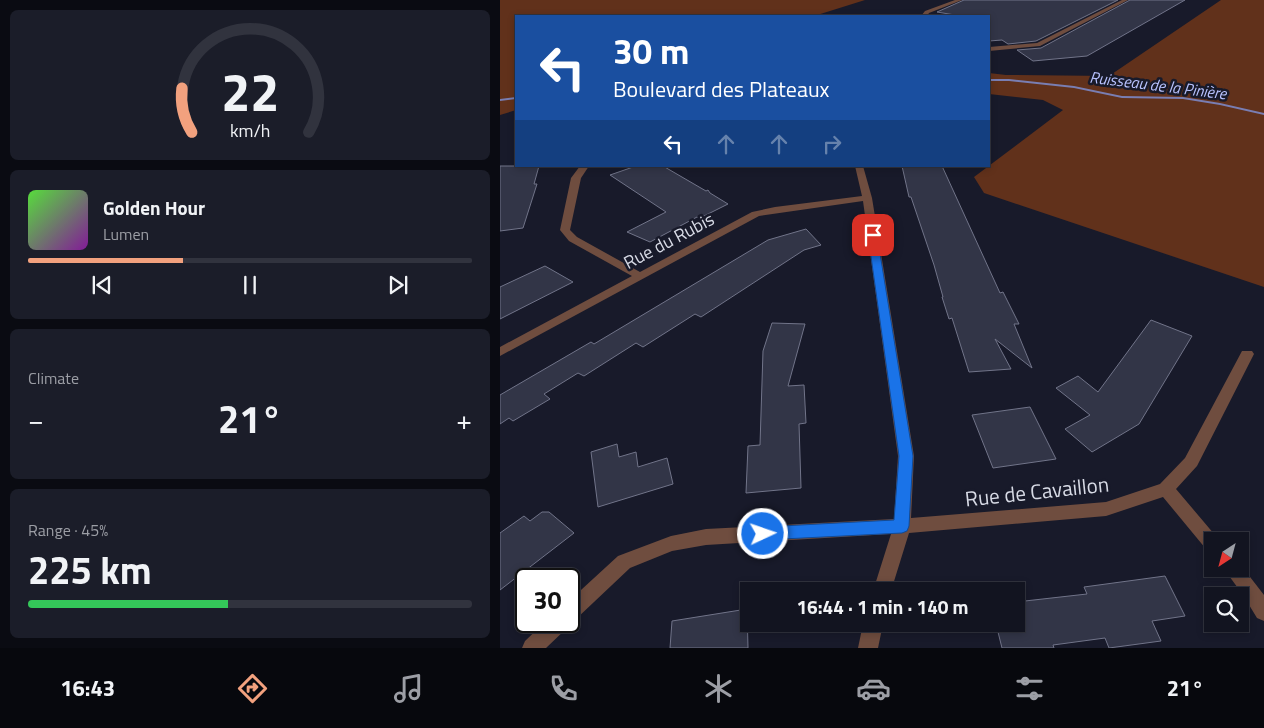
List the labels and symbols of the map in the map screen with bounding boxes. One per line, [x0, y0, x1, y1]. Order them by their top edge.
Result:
water label: Ruisseau de la Pinière [1088, 65, 1229, 105]
street label: Rue du Rubis [619, 205, 719, 276]
pin [852, 214, 894, 256]
street label: Rue de Cavaillon [963, 468, 1110, 514]
position arrow [736, 507, 788, 559]
north arrow [1204, 532, 1249, 578]
speed limit sign: 30 [515, 568, 580, 633]

